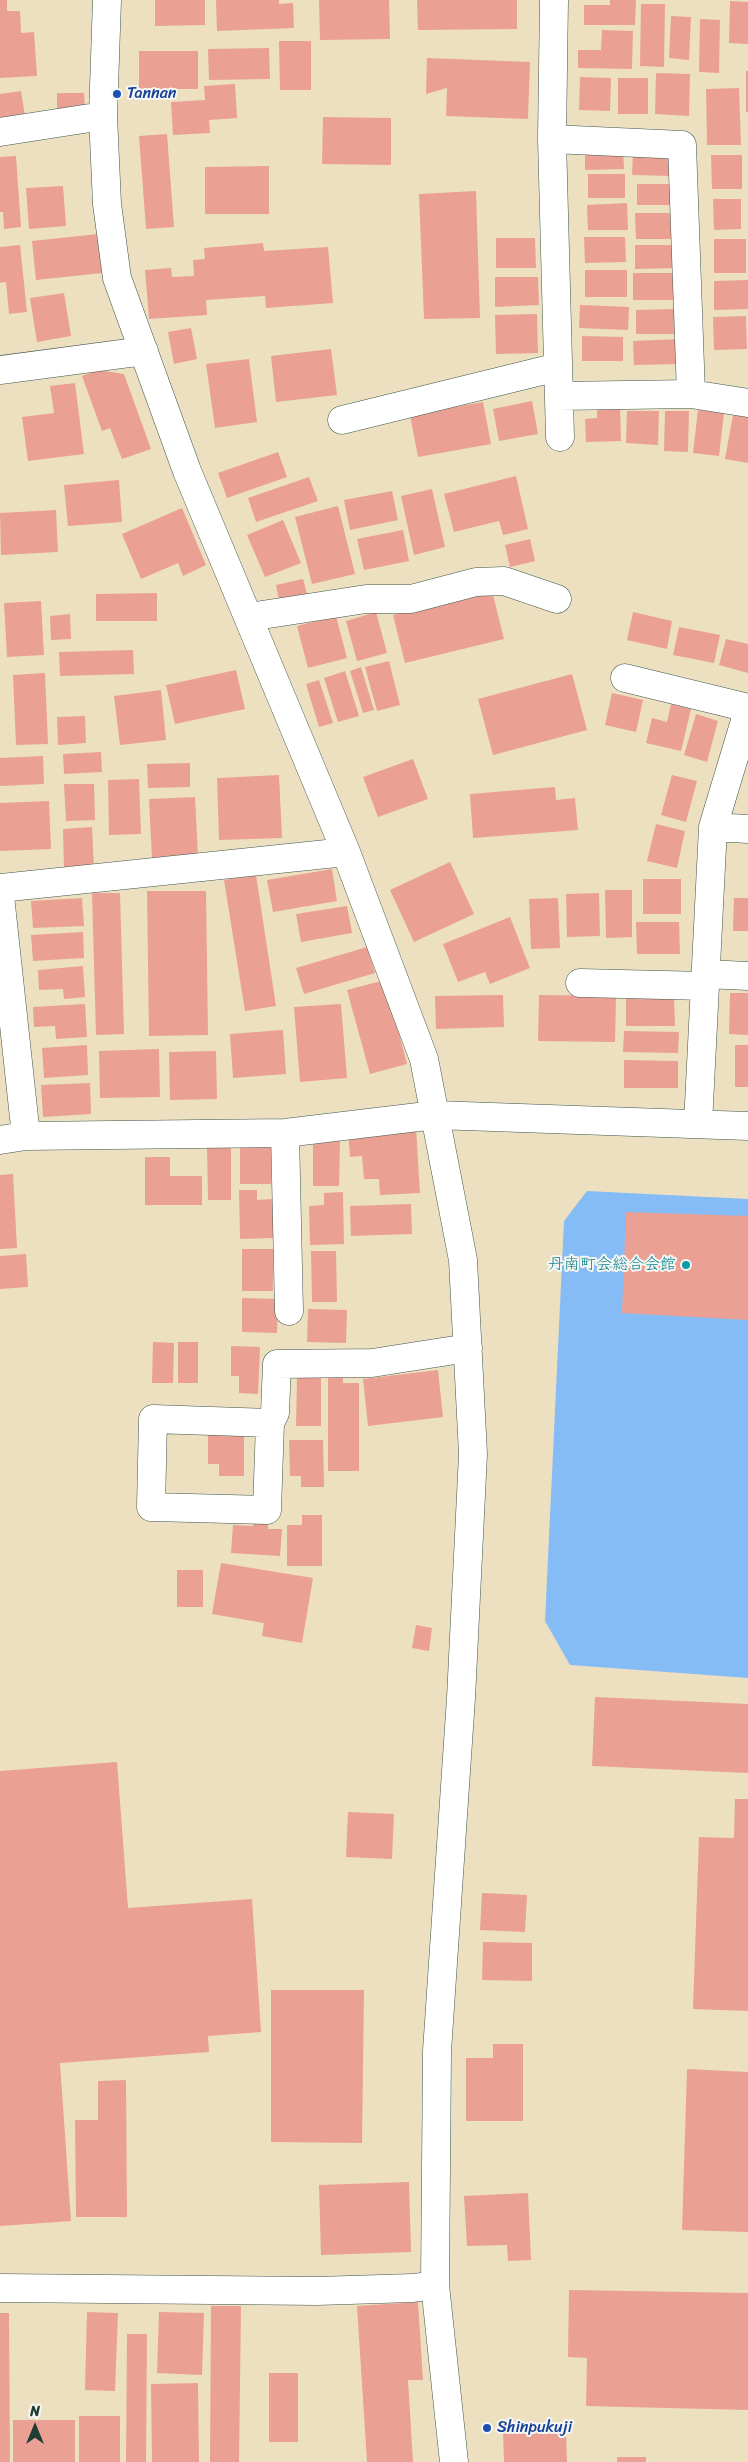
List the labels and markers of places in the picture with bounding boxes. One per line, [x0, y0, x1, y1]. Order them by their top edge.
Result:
place label: Tannan [127, 84, 176, 104]
marker: Tannan [111, 88, 123, 100]
place label: 丹南町会総合会館 [548, 1255, 676, 1275]
marker: 丹南町会総合会館 [680, 1259, 692, 1271]
place label: Shinpukuji [497, 2418, 572, 2438]
marker: Shinpukuji [481, 2422, 493, 2434]

